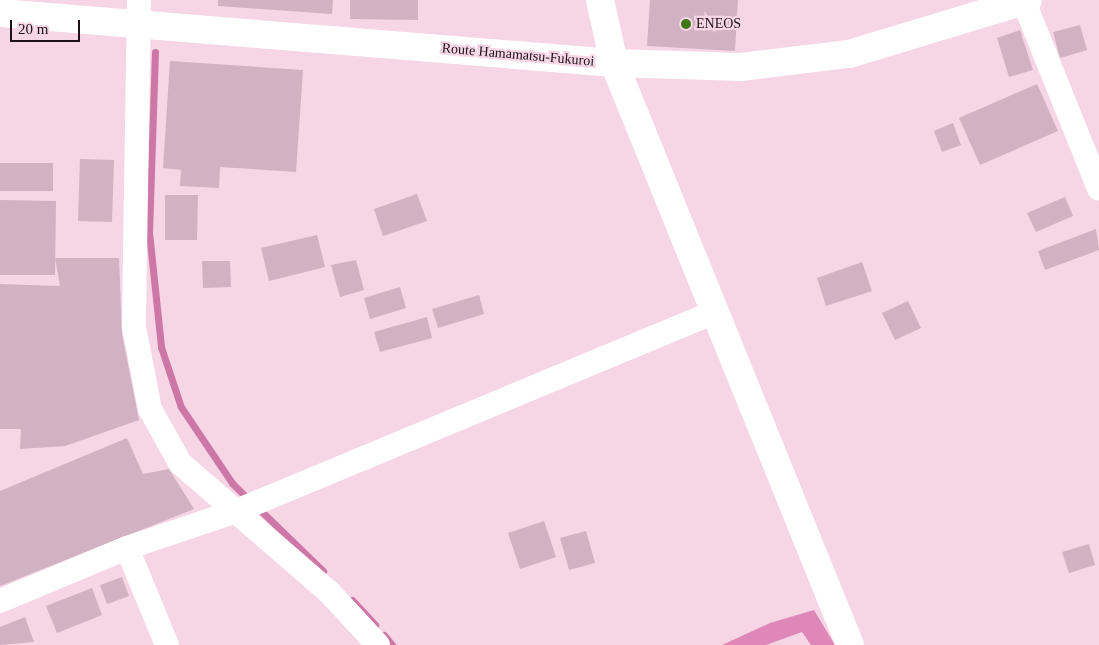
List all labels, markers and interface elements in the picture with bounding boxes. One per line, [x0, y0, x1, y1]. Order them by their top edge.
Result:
scale bar [12, 10, 82, 42]
place label: ENEOS [696, 16, 741, 32]
marker: ENEOS [680, 18, 692, 30]
text: 20 m [18, 21, 48, 37]
street label: Route Hamamatsu-Fukuroi [441, 40, 595, 70]

